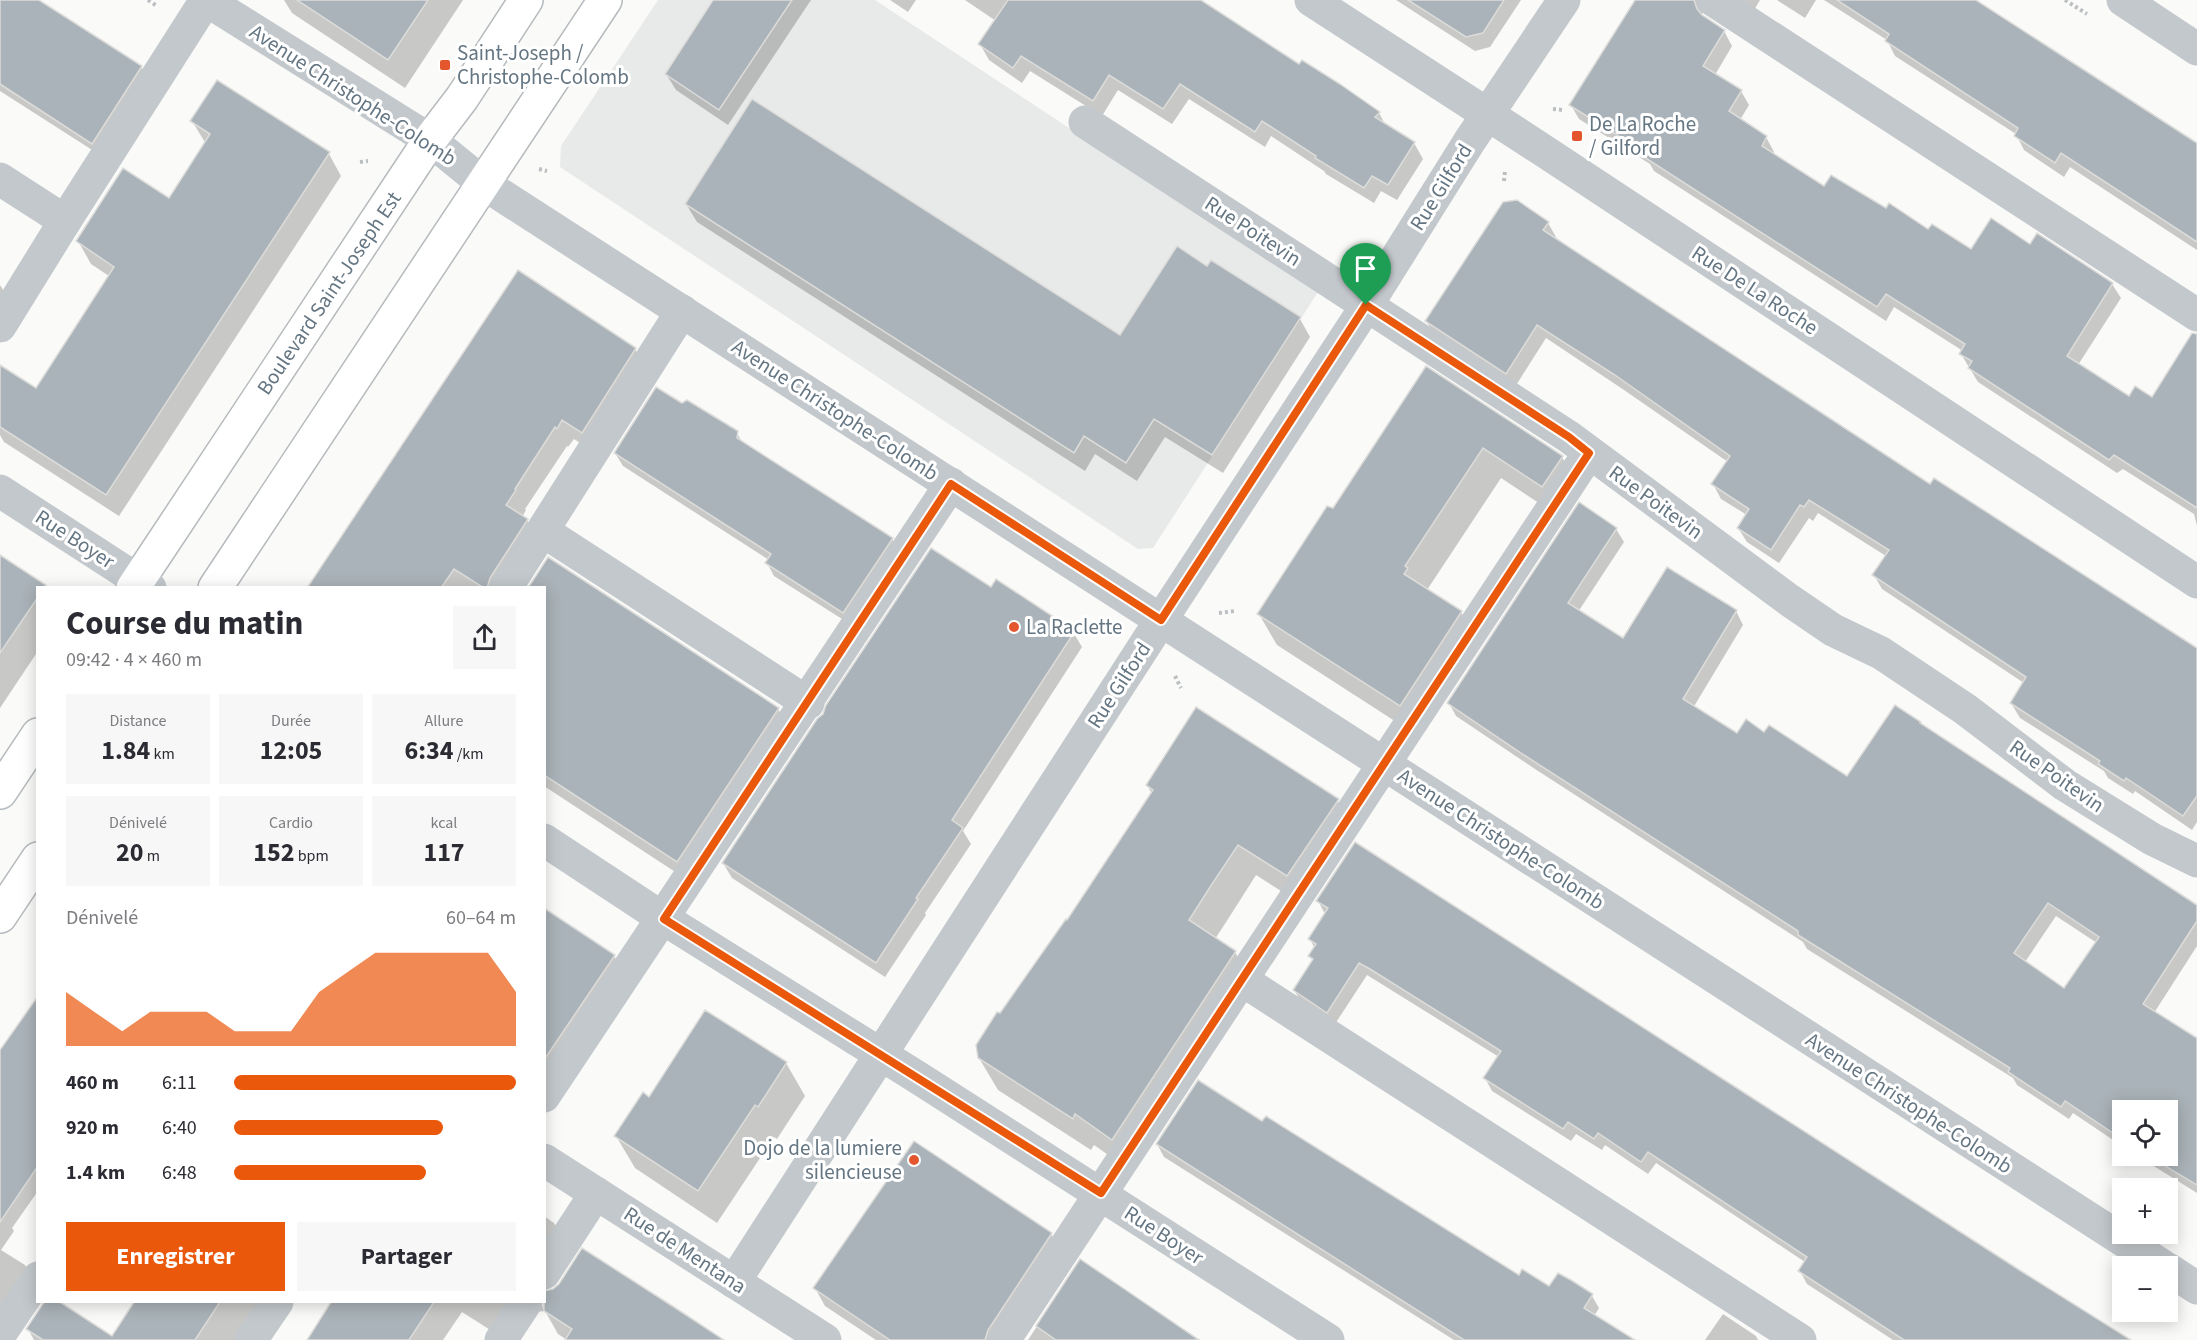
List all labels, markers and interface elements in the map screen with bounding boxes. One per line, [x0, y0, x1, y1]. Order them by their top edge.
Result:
street label: Avenue Christophe-Colomb [244, 17, 462, 173]
place label: Saint-Joseph / Christophe-Colomb [457, 38, 629, 92]
marker: Saint-Joseph / Christophe-Colomb [438, 58, 452, 72]
place label: De La Roche / Gilford [1589, 109, 1696, 163]
marker: De La Roche / Gilford [1570, 129, 1584, 143]
street label: Rue Gilford [1402, 138, 1480, 236]
street label: Boulevard Saint-Joseph Est [250, 185, 408, 401]
street label: Rue Poitevin [1199, 189, 1307, 273]
street label: Rue De La Roche [1686, 238, 1824, 342]
pin [1340, 243, 1391, 305]
icon: arrive [1349, 252, 1382, 285]
street label: Avenue Christophe-Colomb [726, 332, 944, 488]
street label: Rue Poitevin [1603, 458, 1709, 546]
street label: Rue Boyer [29, 502, 121, 576]
text: Course du matin [66, 600, 303, 647]
button: share [453, 606, 516, 669]
place label: La Raclette [1026, 612, 1123, 642]
marker: La Raclette [1007, 620, 1021, 634]
street label: Rue Gilford [1080, 636, 1158, 734]
text: 09:42 · 4 × 460 m [66, 646, 202, 674]
text: Distance [110, 710, 166, 732]
text: Durée [271, 710, 311, 732]
text: Allure [425, 710, 463, 732]
text: 1.84 [101, 732, 150, 769]
text: 12:05 [260, 732, 322, 769]
text: 6:34 [405, 732, 454, 769]
street label: Rue Poitevin [2003, 732, 2111, 820]
text: km [150, 743, 175, 765]
text: /km [454, 743, 483, 765]
street label: Avenue Christophe-Colomb [1392, 761, 1610, 917]
text: Dénivelé [109, 812, 167, 834]
text: Cardio [269, 812, 313, 834]
text: kcal [431, 812, 457, 834]
text: 20 [116, 834, 144, 871]
text: 152 [253, 834, 294, 871]
text: 117 [423, 834, 465, 871]
text: m [144, 845, 160, 867]
text: bpm [294, 845, 329, 867]
text: Dénivelé [66, 904, 138, 932]
text: 60–64 m [446, 904, 516, 932]
street label: Avenue Christophe-Colomb [1800, 1025, 2018, 1181]
text: 460 m [66, 1069, 119, 1097]
text: 6:11 [162, 1069, 197, 1097]
map controls [2112, 1100, 2178, 1322]
button: locate [2112, 1100, 2178, 1166]
text: 920 m [66, 1114, 119, 1142]
text: 6:40 [162, 1114, 197, 1142]
place label: Dojo de la lumiere silencieuse [743, 1133, 902, 1187]
marker: Dojo de la lumiere silencieuse [907, 1153, 921, 1167]
text: 1.4 km [66, 1159, 125, 1187]
text: 6:48 [162, 1159, 197, 1187]
button: + [2112, 1178, 2178, 1244]
street label: Rue Boyer [1118, 1198, 1210, 1272]
street label: Rue de Mentana [618, 1199, 752, 1301]
button: Enregistrer [66, 1222, 285, 1291]
button: Partager [297, 1222, 516, 1291]
button: − [2112, 1256, 2178, 1322]

